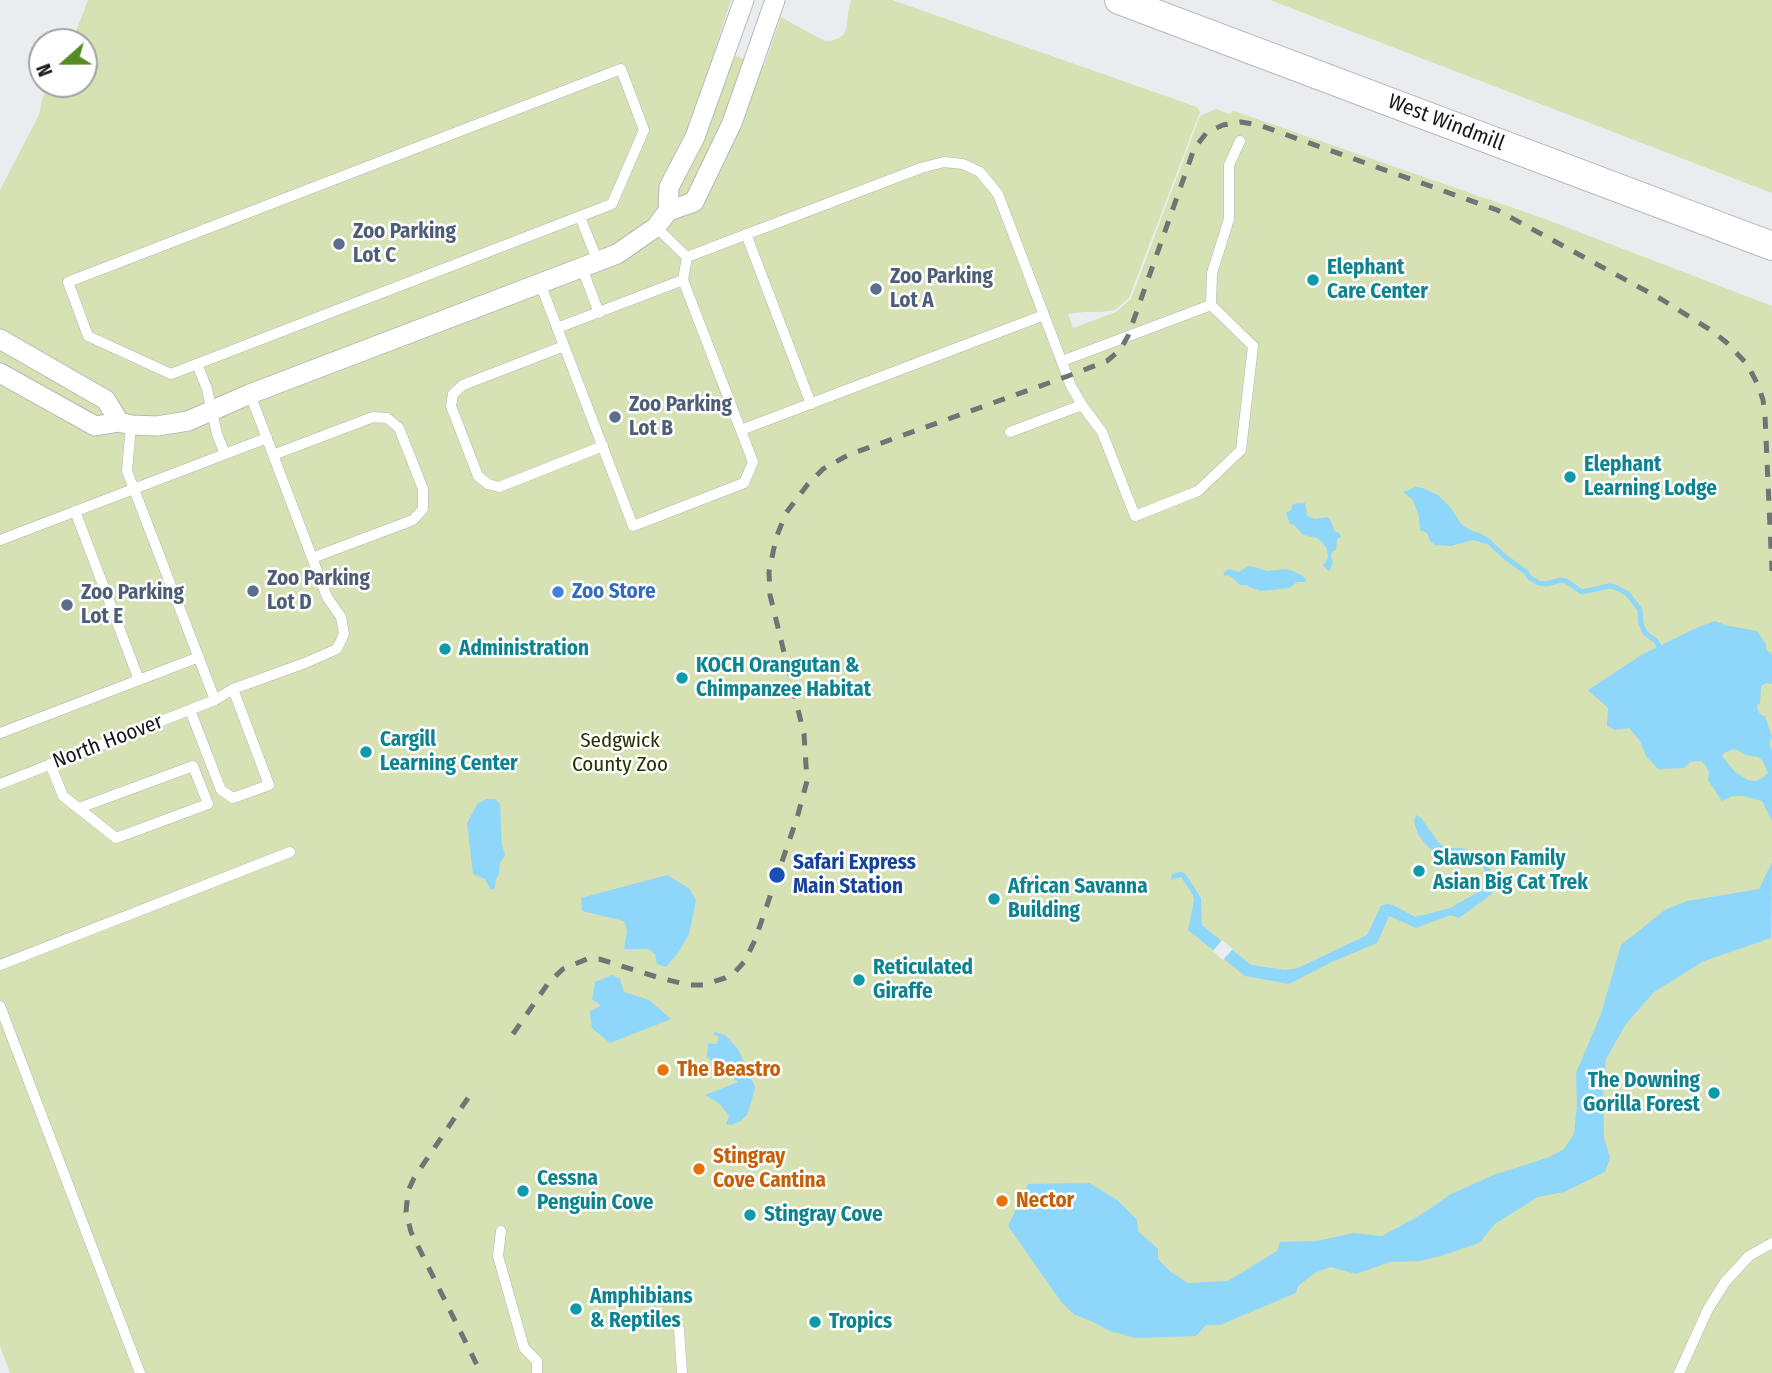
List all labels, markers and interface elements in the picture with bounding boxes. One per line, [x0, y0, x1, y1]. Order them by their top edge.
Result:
north arrow [28, 28, 98, 98]
text: N [32, 61, 58, 79]
street label: West Windmill [1384, 89, 1508, 157]
place label: Zoo Parking Lot C [353, 219, 456, 269]
marker: Zoo Parking Lot C [331, 236, 347, 252]
place label: Elephant Care Center [1327, 255, 1428, 305]
place label: Zoo Parking Lot A [890, 264, 993, 314]
marker: Elephant Care Center [1305, 272, 1321, 288]
marker: Zoo Parking Lot A [868, 281, 884, 297]
place label: Zoo Parking Lot B [629, 392, 732, 442]
marker: Zoo Parking Lot B [607, 409, 623, 425]
place label: Elephant Learning Lodge [1584, 452, 1717, 502]
marker: Elephant Learning Lodge [1562, 469, 1578, 485]
place label: Zoo Parking Lot D [267, 566, 370, 616]
place label: Zoo Store [572, 579, 656, 605]
place label: Zoo Parking Lot E [81, 580, 184, 630]
marker: Zoo Parking Lot D [245, 583, 261, 599]
marker: Zoo Store [550, 584, 566, 600]
marker: Zoo Parking Lot E [59, 597, 75, 613]
place label: Administration [459, 636, 589, 662]
marker: Administration [437, 641, 453, 657]
place label: KOCH Orangutan & Chimpanzee Habitat [696, 653, 871, 703]
marker: KOCH Orangutan & Chimpanzee Habitat [674, 670, 690, 686]
street label: North Hoover [49, 710, 167, 774]
place label: Cargill Learning Center [380, 727, 518, 777]
park label: Sedgwick County Zoo [572, 728, 668, 778]
marker: Cargill Learning Center [358, 744, 374, 760]
place label: Slawson Family Asian Big Cat Trek [1433, 846, 1588, 896]
place label: Safari Express Main Station [793, 850, 916, 900]
marker: Slawson Family Asian Big Cat Trek [1411, 863, 1427, 879]
marker: Safari Express Main Station [767, 865, 787, 885]
place label: African Savanna Building [1008, 874, 1148, 924]
marker: African Savanna Building [986, 891, 1002, 907]
place label: Reticulated Giraffe [873, 955, 973, 1005]
marker: Reticulated Giraffe [851, 972, 867, 988]
place label: The Beastro [677, 1057, 781, 1083]
marker: The Beastro [655, 1062, 671, 1078]
place label: The Downing Gorilla Forest [1583, 1068, 1700, 1118]
marker: The Downing Gorilla Forest [1706, 1085, 1722, 1101]
place label: Stingray Cove Cantina [713, 1144, 826, 1194]
marker: Stingray Cove Cantina [691, 1161, 707, 1177]
place label: Cessna Penguin Cove [537, 1166, 653, 1216]
marker: Cessna Penguin Cove [515, 1183, 531, 1199]
place label: Nector [1016, 1188, 1074, 1214]
marker: Nector [994, 1193, 1010, 1209]
place label: Stingray Cove [764, 1202, 883, 1228]
marker: Stingray Cove [742, 1207, 758, 1223]
place label: Amphibians & Reptiles [590, 1284, 693, 1334]
marker: Amphibians & Reptiles [568, 1301, 584, 1317]
place label: Tropics [829, 1309, 892, 1335]
marker: Tropics [807, 1314, 823, 1330]

